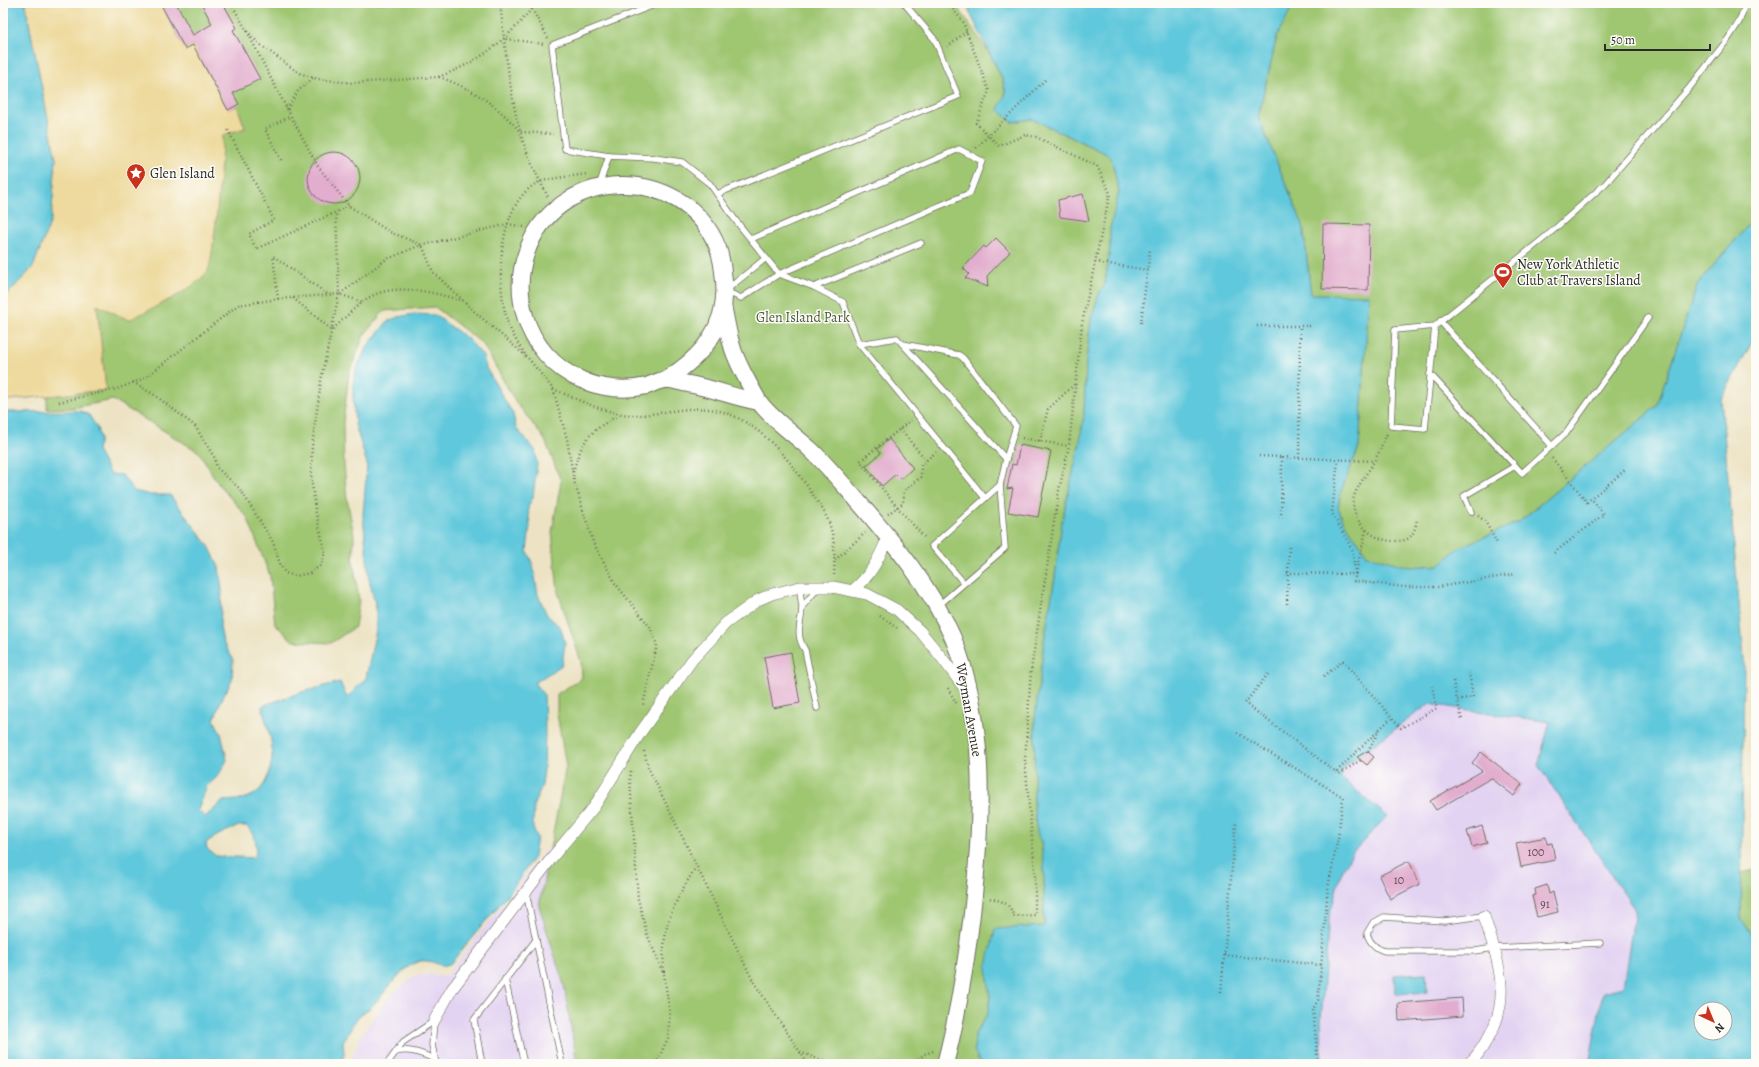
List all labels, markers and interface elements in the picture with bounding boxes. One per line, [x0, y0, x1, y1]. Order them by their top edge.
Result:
scale bar [1605, 26, 1710, 52]
text: 50 m [1611, 32, 1635, 48]
place icon: Glen Island [125, 162, 147, 190]
place label: Glen Island [150, 164, 215, 183]
place label: New York Athletic Club at Travers Island [1517, 255, 1641, 290]
sports icon: New York Athletic Club at Travers Island [1492, 261, 1514, 289]
park label: Glen Island Park [756, 308, 850, 327]
street label: Weyman Avenue [951, 661, 987, 758]
house number: 100 [1528, 844, 1544, 860]
house number: 10 [1394, 872, 1404, 888]
house number: 91 [1540, 896, 1550, 912]
north arrow [1693, 1001, 1733, 1041]
text: N [1712, 1020, 1728, 1036]

